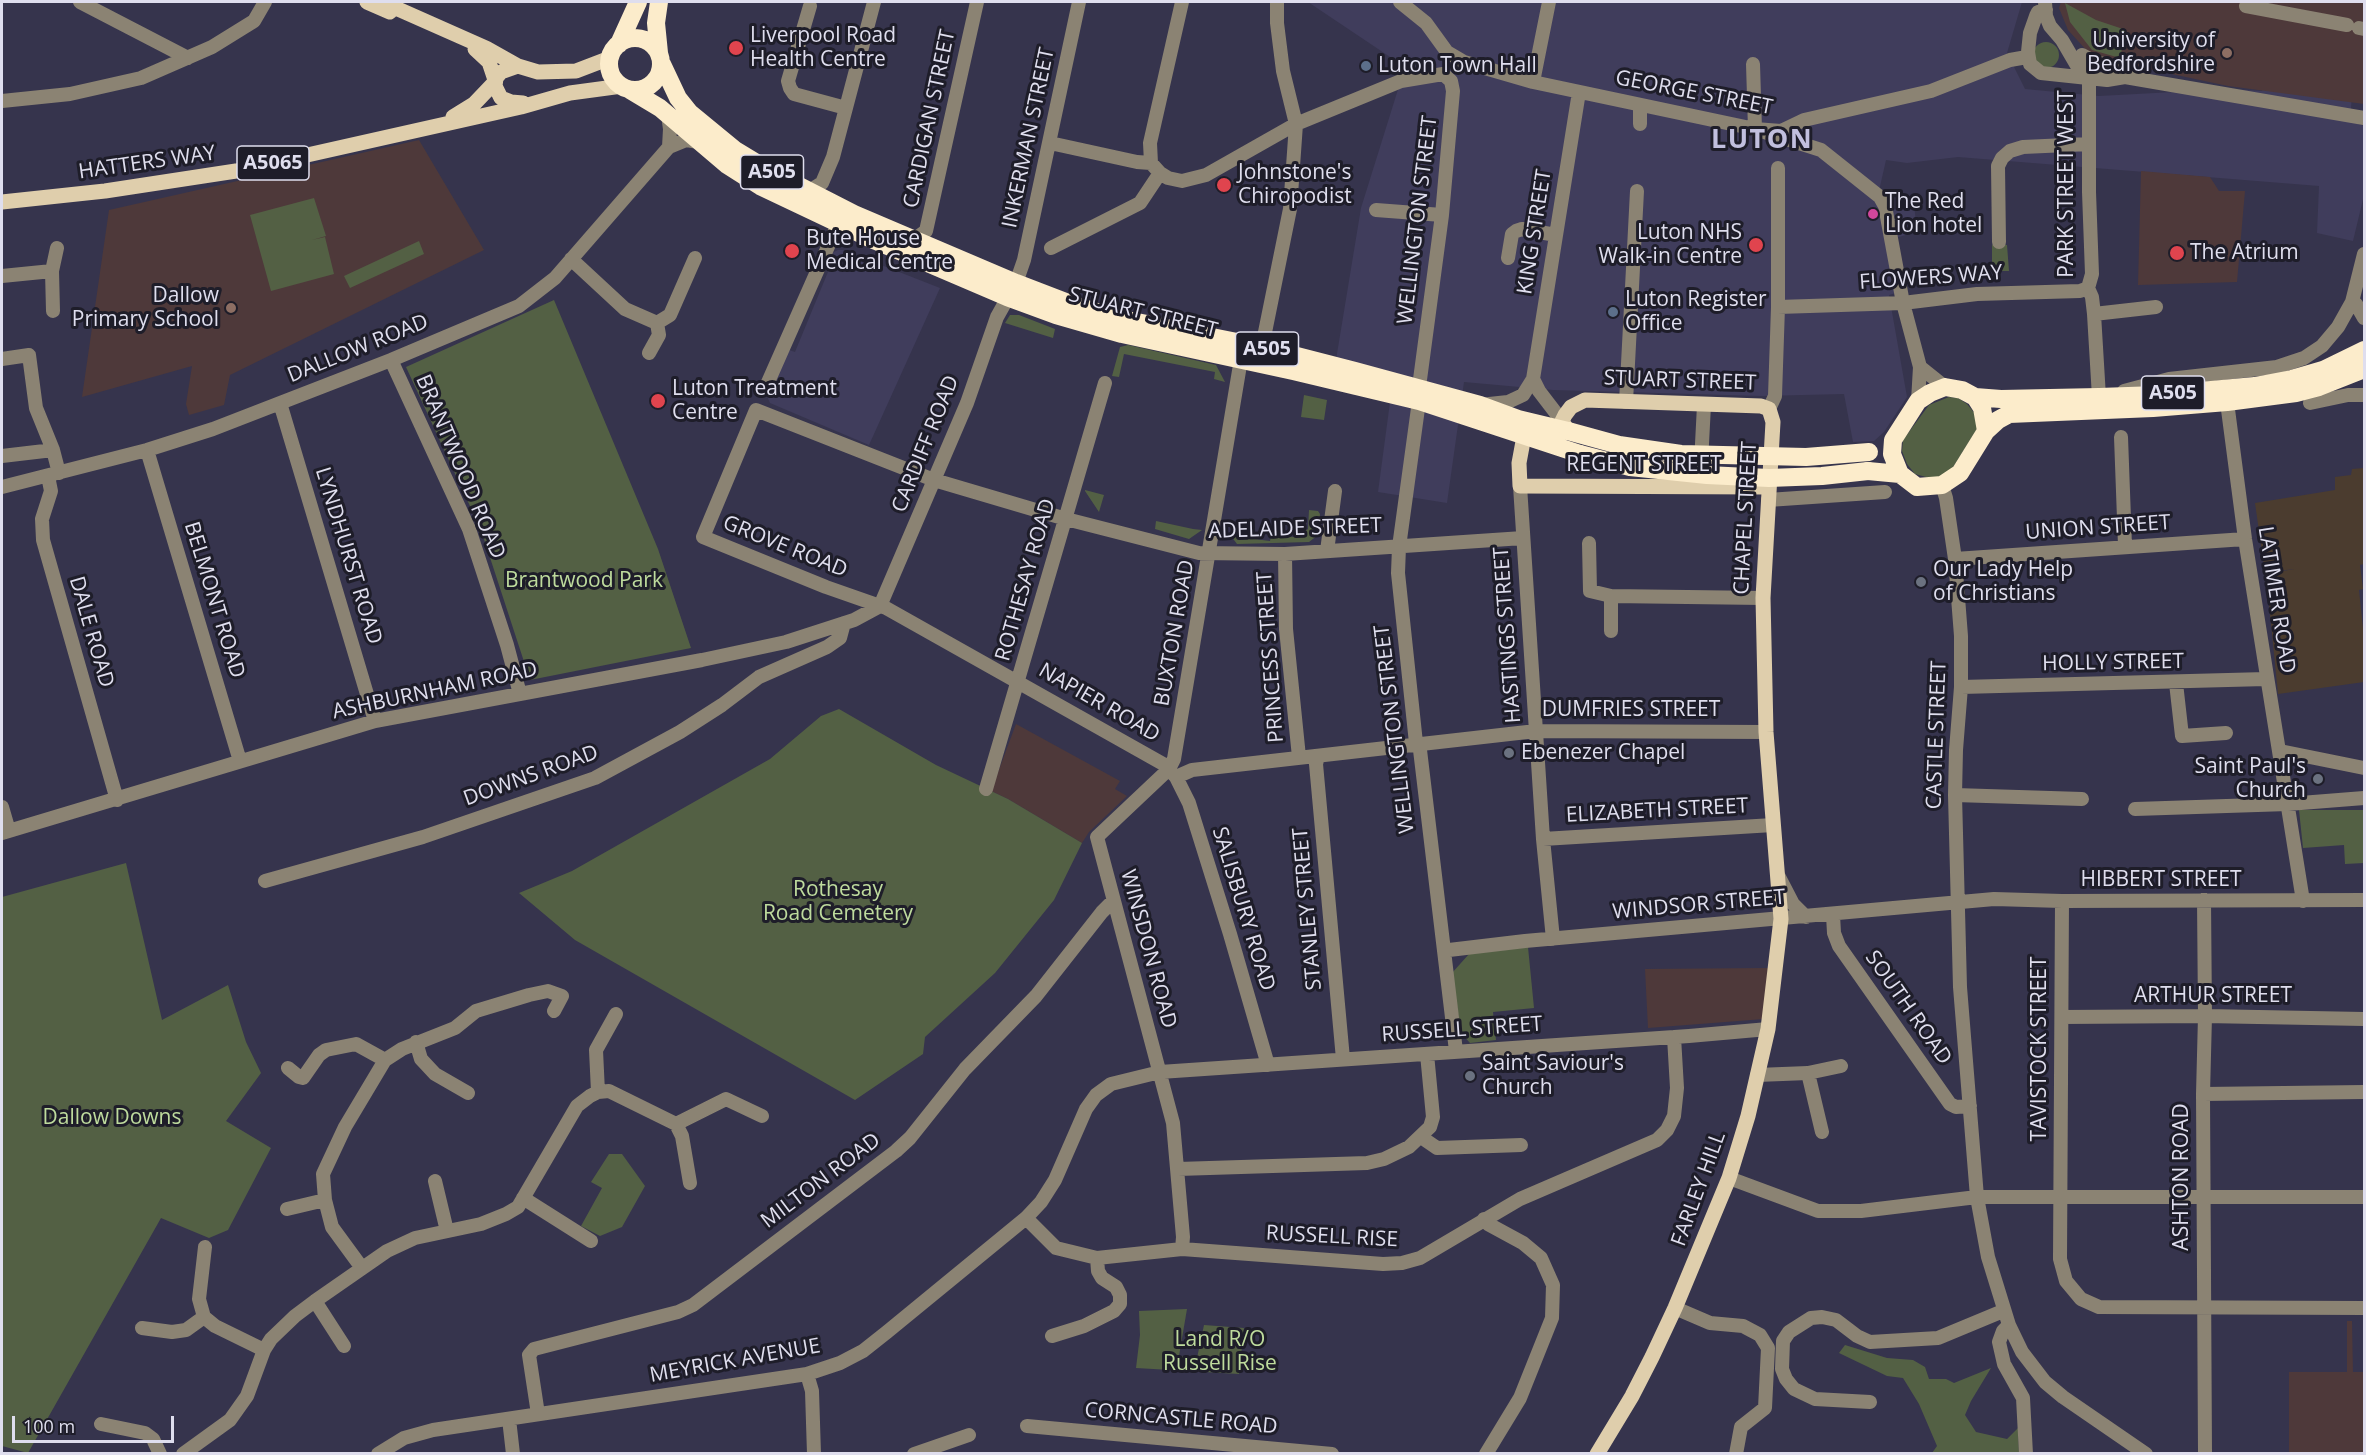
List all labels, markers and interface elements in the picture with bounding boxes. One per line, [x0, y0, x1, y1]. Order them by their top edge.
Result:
place label: Liverpool Road Health Centre [750, 23, 896, 73]
street label: CARDIGAN STREET [899, 28, 961, 210]
place label: University of Bedfordshire [2087, 28, 2215, 78]
marker: Liverpool Road Health Centre [727, 39, 745, 57]
street label: INKERMAN STREET [998, 46, 1060, 230]
marker: University of Bedfordshire [2220, 46, 2234, 60]
place label: Luton Town Hall [1378, 53, 1537, 79]
marker: Luton Town Hall [1359, 59, 1373, 73]
street label: GEORGE STREET [1613, 65, 1775, 121]
street label: PARK STREET WEST [2054, 90, 2080, 278]
street label: WELLINGTON STREET [1393, 114, 1443, 326]
district label: LUTON [1711, 124, 1813, 156]
street label: HATTERS WAY [77, 141, 217, 185]
road number: A5065 [237, 146, 309, 180]
road number: A505 [740, 155, 804, 189]
place label: Johnstone's Chiropodist [1238, 160, 1352, 210]
street label: KING STREET [1513, 168, 1557, 296]
marker: Johnstone's Chiropodist [1215, 176, 1233, 194]
place label: The Red Lion hotel [1885, 189, 1982, 239]
marker: The Red Lion hotel [1866, 207, 1880, 221]
place label: Luton NHS Walk-in Centre [1598, 220, 1742, 270]
place label: Bute House Medical Centre [806, 226, 953, 276]
marker: Luton NHS Walk-in Centre [1747, 236, 1765, 254]
place label: The Atrium [2190, 240, 2299, 266]
marker: Bute House Medical Centre [783, 242, 801, 260]
marker: The Atrium [2168, 244, 2186, 262]
street label: FLOWERS WAY [1859, 260, 2003, 296]
street label: STUART STREET [1066, 282, 1220, 344]
place label: Dallow Primary School [72, 283, 219, 333]
place label: Luton Register Office [1625, 287, 1767, 337]
marker: Dallow Primary School [224, 301, 238, 315]
marker: Luton Register Office [1606, 305, 1620, 319]
street label: DALLOW ROAD [284, 309, 432, 389]
road number: A505 [1236, 332, 1298, 366]
street label: STUART STREET [1603, 366, 1757, 396]
street label: BRANTWOOD ROAD [410, 371, 510, 563]
street label: CARDIFF ROAD [887, 372, 965, 516]
place label: Luton Treatment Centre [672, 376, 837, 426]
road number: A505 [2142, 376, 2204, 410]
marker: Luton Treatment Centre [649, 392, 667, 410]
street label: CHAPEL STREET [1729, 441, 1763, 595]
street label: REGENT STREET [1566, 452, 1722, 478]
street label: LYNDHURST ROAD [309, 464, 387, 648]
street label: ROTHESAY ROAD [991, 496, 1061, 664]
street label: UNION STREET [2025, 510, 2171, 546]
street label: GROVE ROAD [719, 511, 851, 583]
street label: ADELAIDE STREET [1208, 513, 1382, 545]
street label: BELMONT ROAD [178, 519, 250, 681]
street label: LATIMER ROAD [2252, 525, 2300, 675]
street label: HASTINGS STREET [1489, 546, 1527, 724]
place label: Our Lady Help of Christians [1933, 557, 2073, 607]
street label: BUXTON ROAD [1150, 558, 1200, 708]
park label: Brantwood Park [505, 568, 663, 594]
street label: PRINCESS STREET [1252, 571, 1290, 743]
street label: DALE ROAD [63, 574, 119, 690]
marker: Our Lady Help of Christians [1914, 575, 1928, 589]
street label: WELLINGTON STREET [1370, 623, 1420, 835]
street label: HOLLY STREET [2042, 649, 2184, 677]
street label: ASHBURNHAM ROAD [330, 657, 540, 725]
street label: NAPIER ROAD [1034, 658, 1164, 748]
street label: CASTLE STREET [1922, 660, 1952, 810]
street label: DUMFRIES STREET [1542, 697, 1720, 723]
street label: DOWNS ROAD [460, 740, 602, 812]
place label: Ebenezer Chapel [1521, 740, 1685, 766]
marker: Ebenezer Chapel [1502, 746, 1516, 760]
place label: Saint Paul's Church [2195, 754, 2306, 804]
marker: Saint Paul's Church [2311, 772, 2325, 786]
street label: ELIZABETH STREET [1565, 794, 1749, 828]
street label: SALISBURY ROAD [1206, 824, 1280, 994]
street label: STANLEY STREET [1288, 827, 1328, 991]
street label: WINSDON ROAD [1115, 867, 1181, 1031]
street label: HIBBERT STREET [2080, 867, 2242, 893]
park label: Rothesay Road Cemetery [763, 877, 913, 927]
street label: WINDSOR STREET [1611, 885, 1787, 925]
street label: SOUTH ROAD [1859, 946, 1957, 1070]
street label: TAVISTOCK STREET [2027, 956, 2053, 1142]
street label: ARTHUR STREET [2134, 983, 2292, 1009]
street label: RUSSELL STREET [1381, 1012, 1543, 1048]
place label: Saint Saviour's Church [1482, 1051, 1624, 1101]
marker: Saint Saviour's Church [1463, 1069, 1477, 1083]
street label: ASHTON ROAD [2169, 1103, 2195, 1251]
park label: Dallow Downs [43, 1105, 181, 1131]
street label: MILTON ROAD [756, 1128, 886, 1234]
street label: FARLEY HILL [1667, 1128, 1731, 1250]
street label: RUSSELL RISE [1265, 1221, 1399, 1253]
park label: Land R/O Russell Rise [1163, 1327, 1277, 1377]
street label: MEYRICK AVENUE [648, 1334, 822, 1388]
street label: CORNCASTLE ROAD [1083, 1398, 1279, 1440]
scale bar [15, 1404, 177, 1442]
text: 100 m [23, 1414, 75, 1438]

